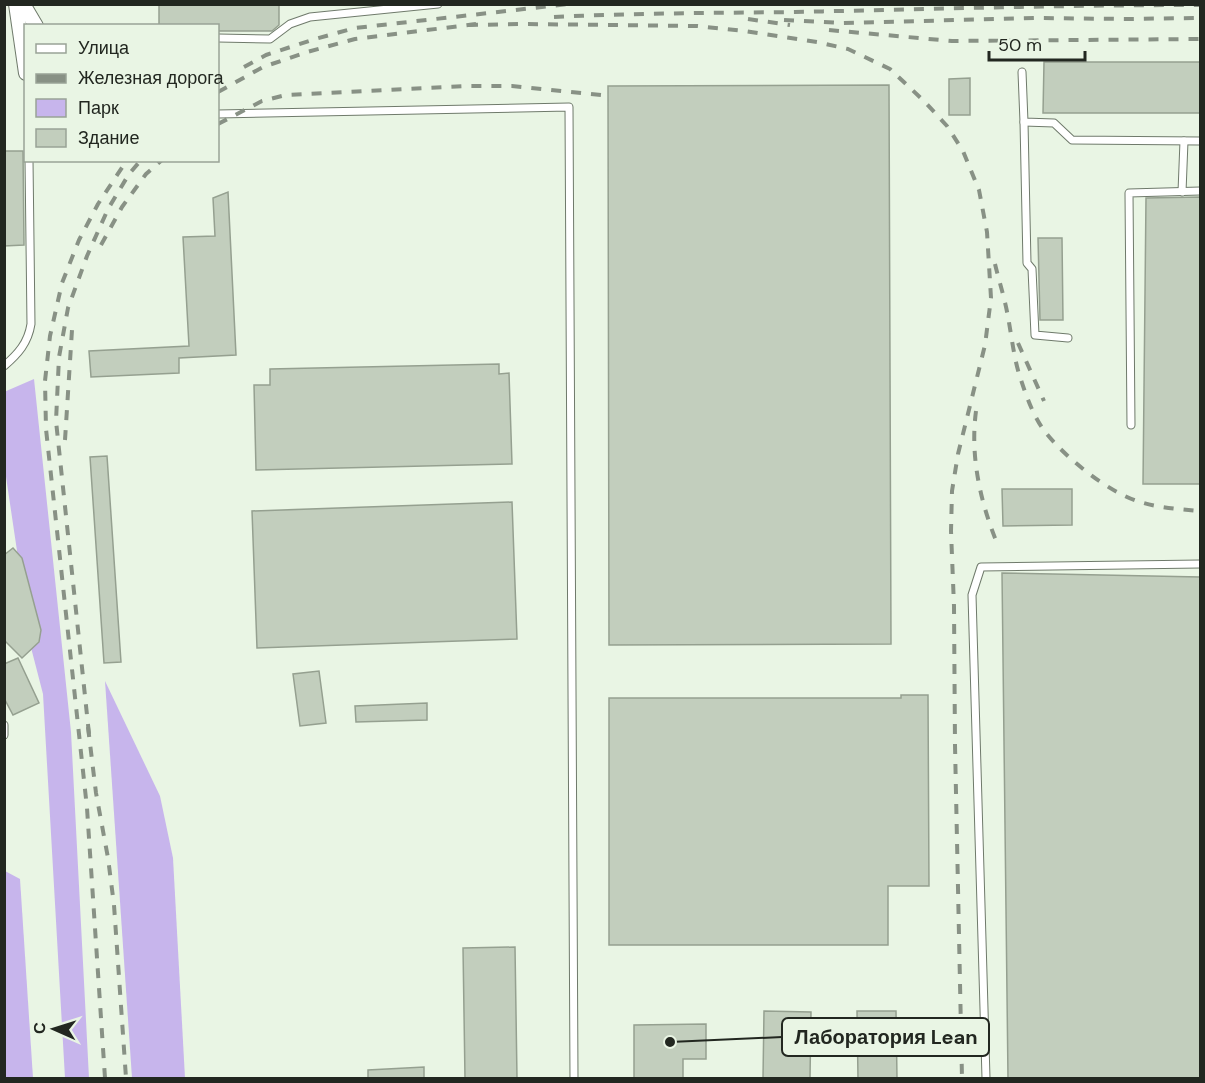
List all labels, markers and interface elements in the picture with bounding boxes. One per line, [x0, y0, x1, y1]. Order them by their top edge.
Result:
legend [24, 24, 219, 162]
scale bar [989, 24, 1085, 62]
text: 50 m [998, 33, 1042, 57]
text: Улица [78, 36, 130, 60]
text: Железная дорога [78, 66, 224, 90]
text: Парк [78, 96, 119, 120]
text: Здание [78, 126, 139, 150]
north arrow [24, 999, 84, 1059]
callout: Лаборатория Lean [782, 1018, 989, 1056]
text: С [29, 1021, 50, 1035]
text: Лаборатория Lean [795, 1024, 978, 1050]

